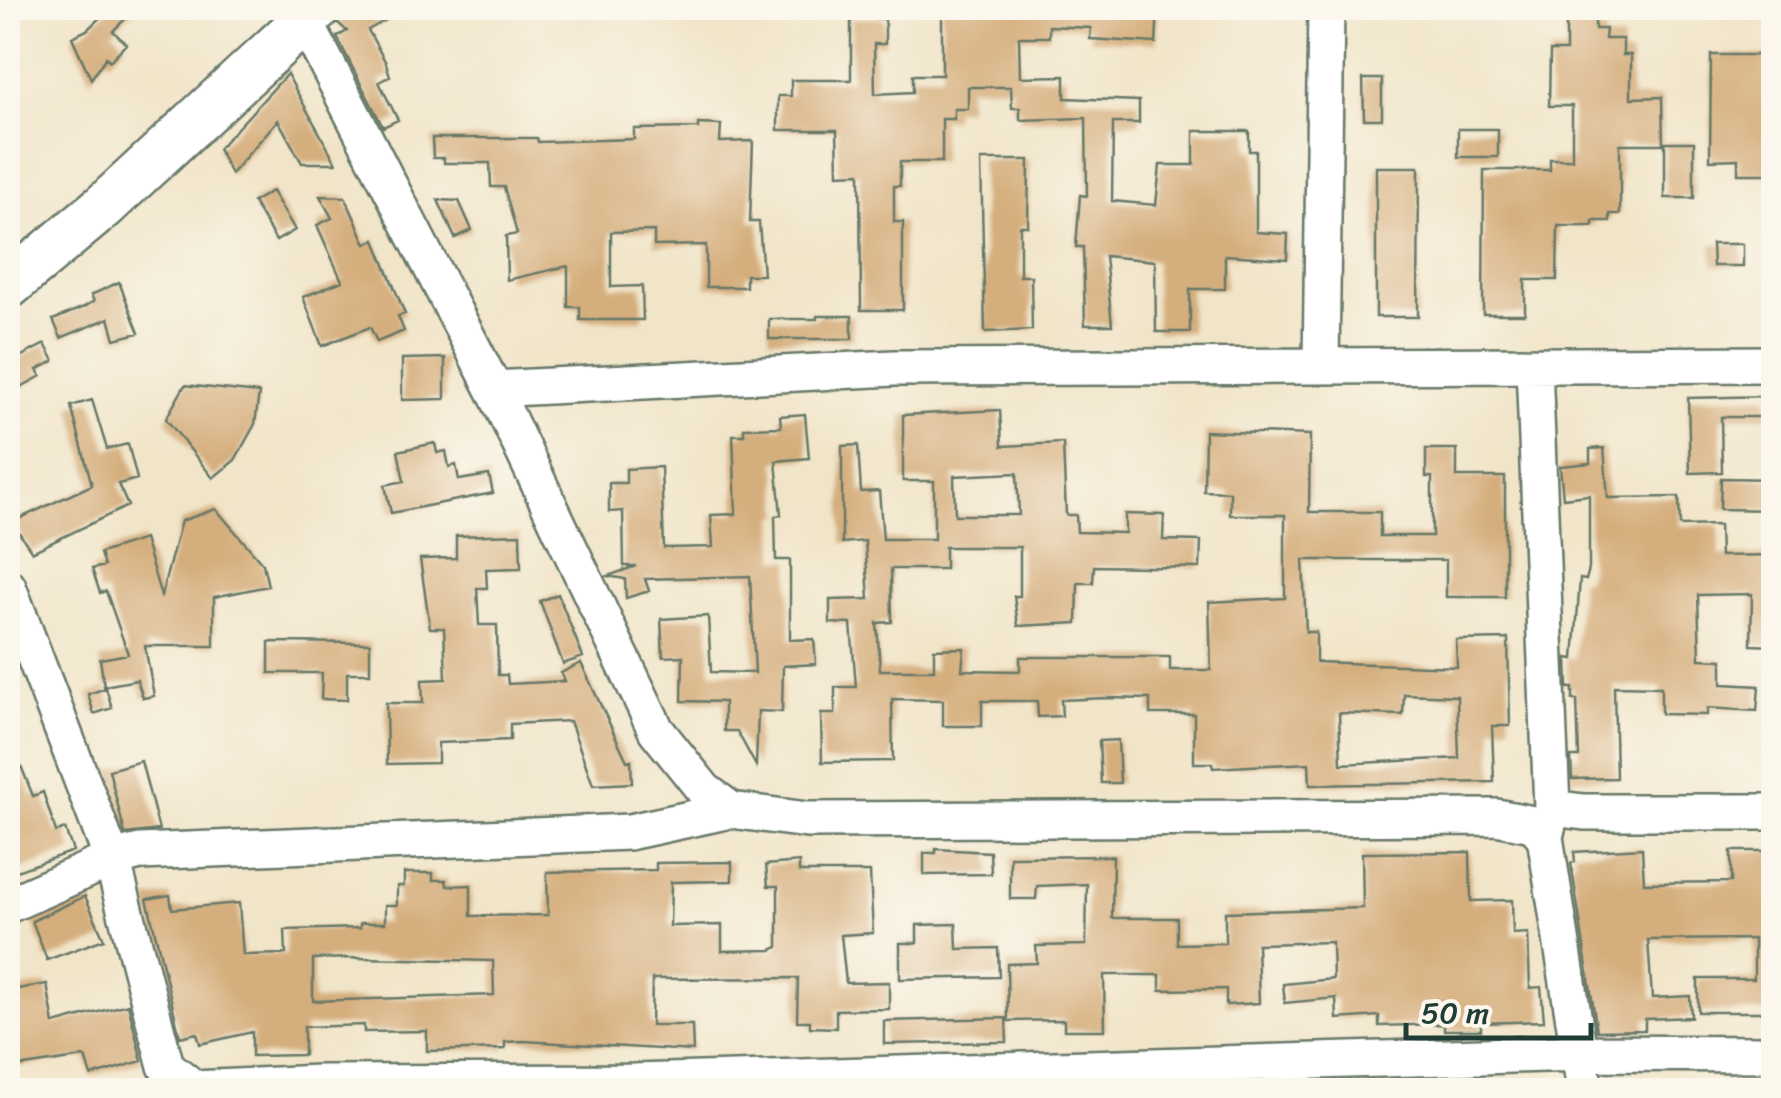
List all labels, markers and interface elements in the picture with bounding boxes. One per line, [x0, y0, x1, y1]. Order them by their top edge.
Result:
scale bar [1406, 978, 1591, 1040]
text: 50 m [1421, 986, 1489, 1040]

